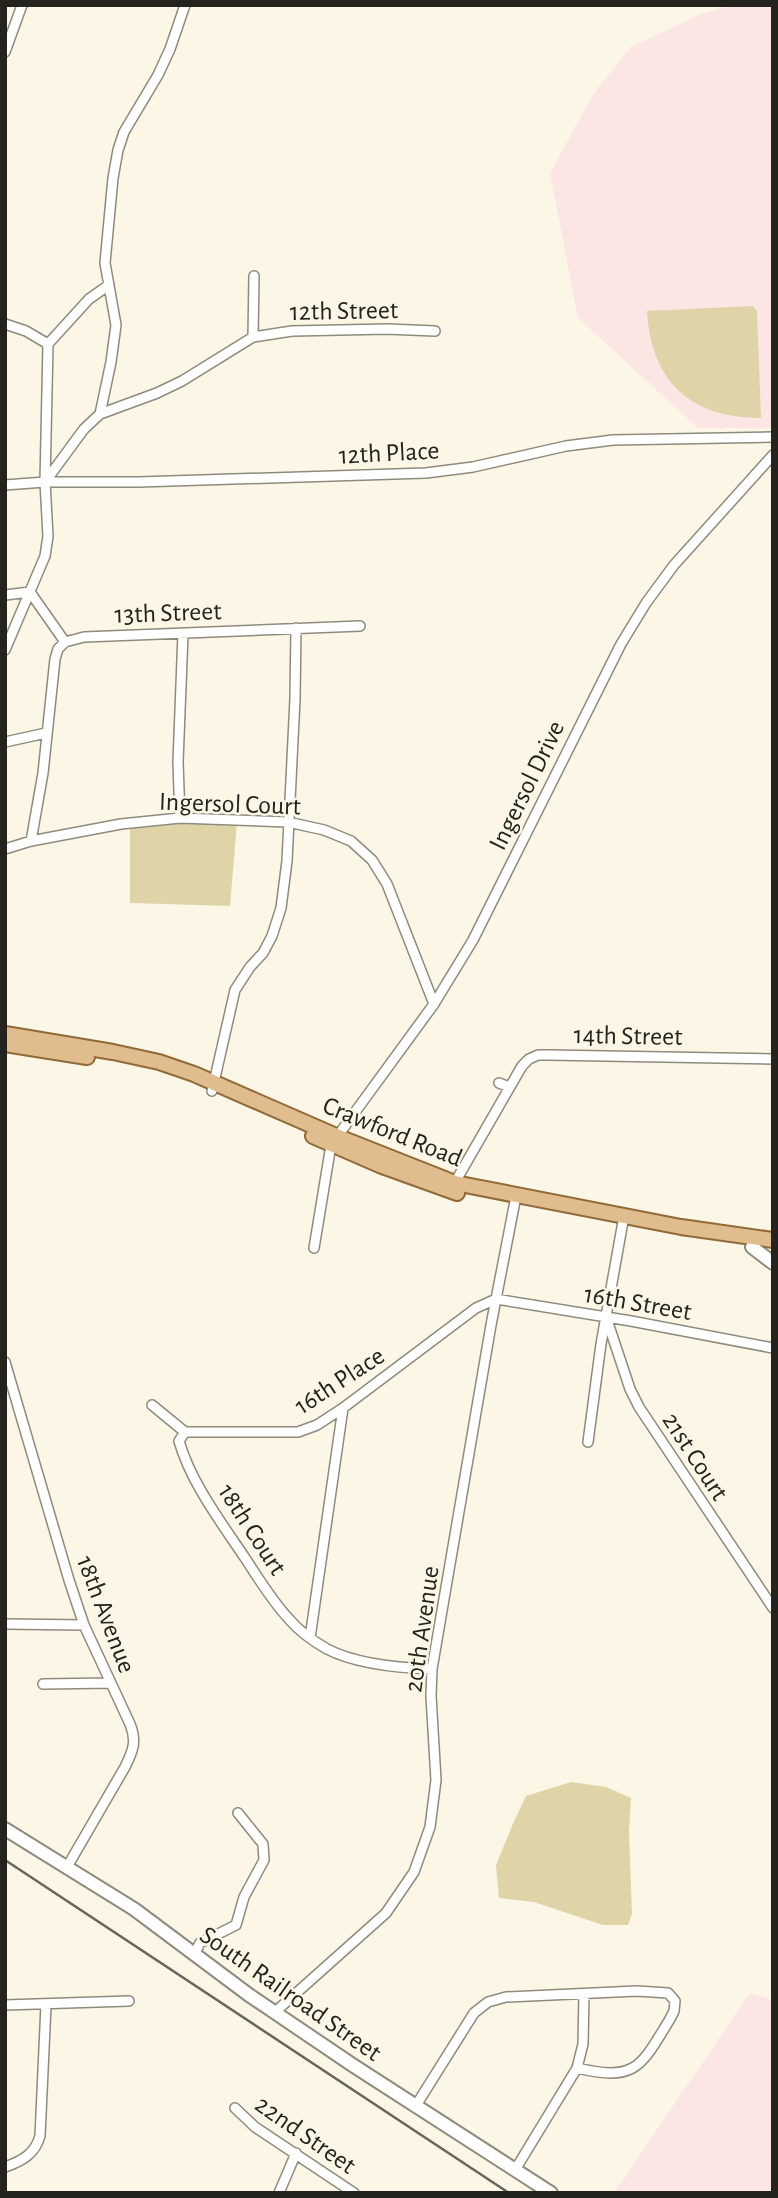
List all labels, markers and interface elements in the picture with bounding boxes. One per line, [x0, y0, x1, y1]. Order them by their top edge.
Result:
street label: 12th Street [290, 297, 398, 325]
street label: 12th Place [338, 437, 440, 469]
street label: 13th Street [114, 598, 222, 628]
street label: Ingersol Drive [484, 717, 569, 854]
street label: Ingersol Court [159, 789, 301, 819]
street label: 14th Street [573, 1022, 683, 1050]
street label: Crawford Road [319, 1092, 466, 1172]
street label: 16th Street [582, 1281, 694, 1325]
street label: 16th Place [290, 1342, 389, 1419]
street label: 21st Court [657, 1408, 733, 1505]
street label: 18th Court [213, 1479, 291, 1580]
street label: 18th Avenue [72, 1552, 140, 1677]
street label: 20th Avenue [400, 1564, 444, 1694]
street label: South Railroad Street [195, 1922, 386, 2066]
street label: 22nd Street [250, 2091, 360, 2179]

